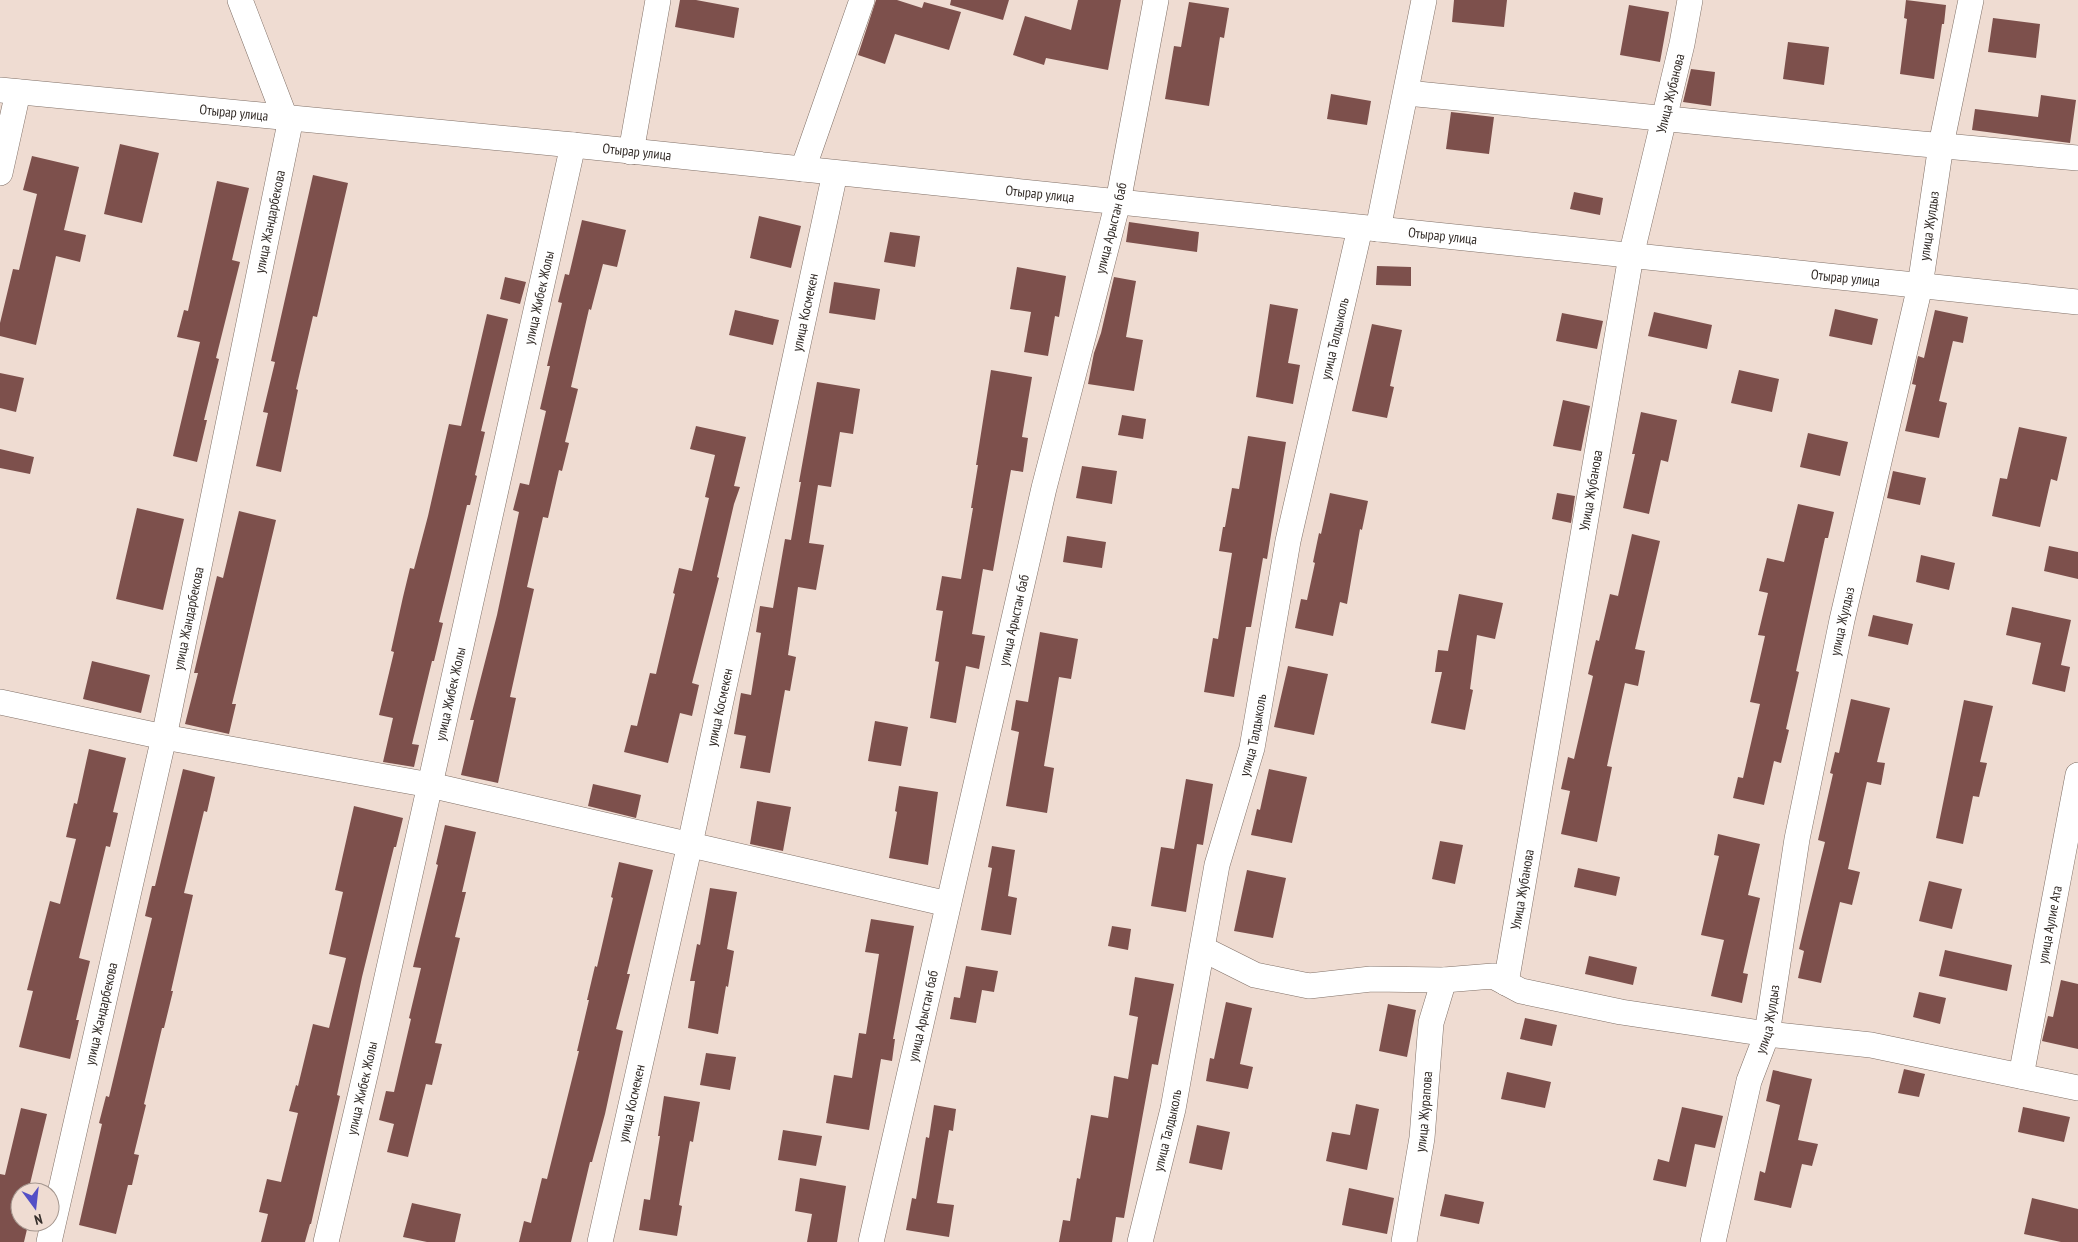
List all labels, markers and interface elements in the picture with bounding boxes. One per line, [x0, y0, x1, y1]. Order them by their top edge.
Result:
street label: Улица Жубанова [1652, 52, 1688, 135]
street label: Отырар улица [199, 100, 269, 125]
street label: Отырар улица [602, 139, 672, 164]
street label: улица Жандарбекова [250, 168, 289, 275]
street label: Отырар улица [1004, 181, 1075, 206]
street label: улица Арыстан баб [1091, 181, 1130, 276]
street label: улица Жулдыз [1915, 190, 1943, 262]
street label: Отырар улица [1407, 223, 1478, 248]
street label: улица Жибек Жолы [520, 249, 558, 346]
street label: Отырар улица [1810, 265, 1881, 290]
street label: улица Космекен [788, 272, 822, 353]
street label: улица Талдыколь [1316, 296, 1353, 381]
street label: Улица Жубанова [1575, 449, 1606, 532]
street label: улица Жандарбекова [169, 565, 208, 672]
street label: улица Арыстан баб [994, 573, 1033, 668]
street label: улица Жулдыз [1826, 585, 1859, 657]
street label: улица Жибек Жолы [431, 645, 469, 742]
street label: улица Космекен [702, 667, 737, 748]
street label: улица Талдыколь [1235, 692, 1270, 778]
street label: Улица Жубанова [1506, 848, 1538, 931]
street label: улица Аулие Ата [2033, 884, 2066, 965]
street label: улица Жандарбекова [81, 961, 121, 1067]
street label: улица Арыстан баб [904, 968, 942, 1063]
street label: улица Жулдыз [1751, 983, 1783, 1056]
street label: улица Жибек Жолы [342, 1040, 381, 1137]
street label: улица Космекен [614, 1063, 649, 1144]
street label: улица Журапова [1411, 1070, 1436, 1153]
street label: улица Талдыколь [1149, 1088, 1185, 1173]
north arrow [10, 1182, 60, 1232]
text: N [32, 1210, 44, 1229]

